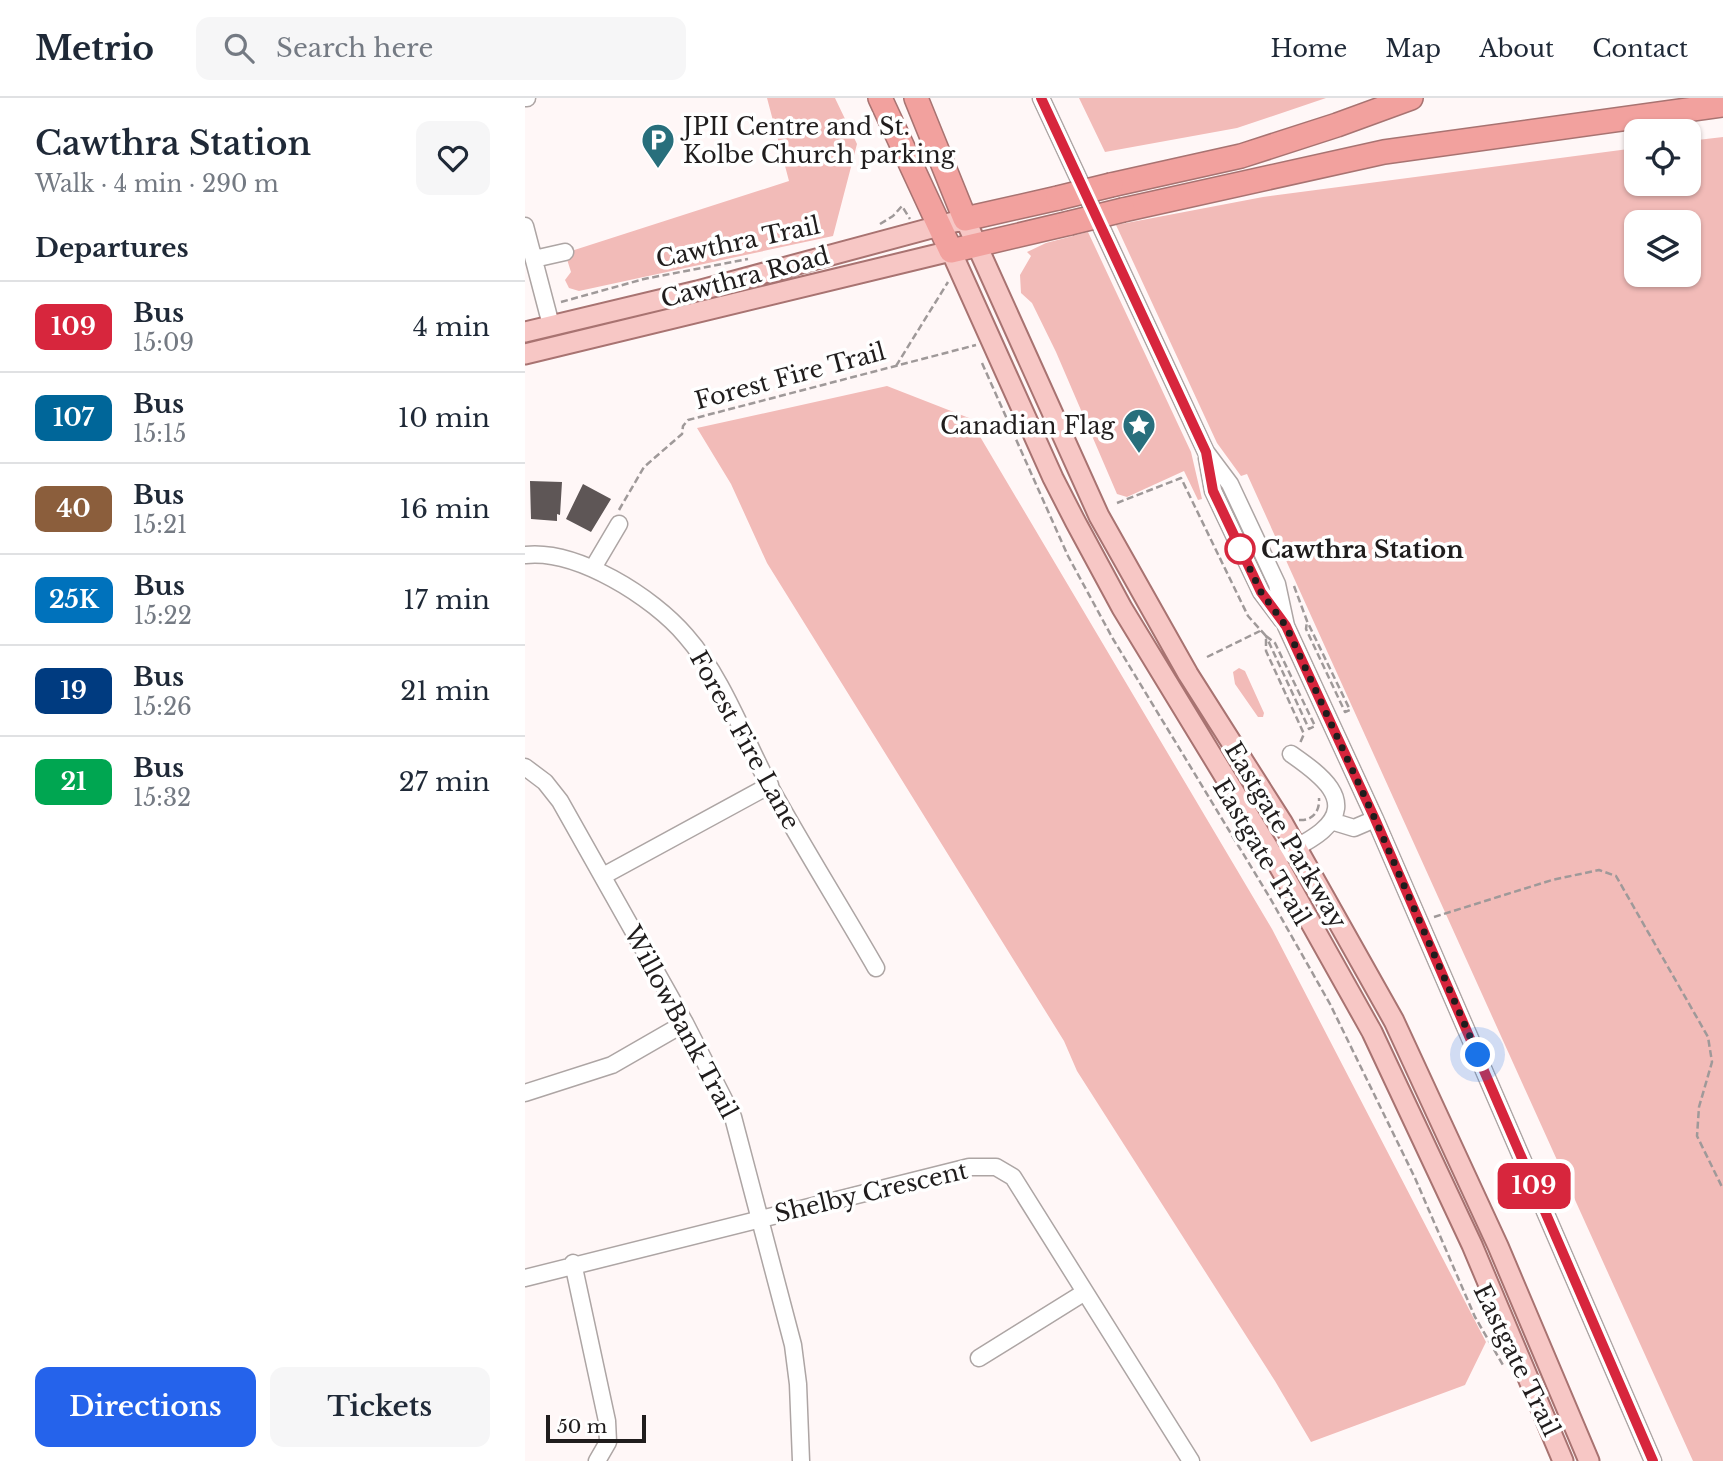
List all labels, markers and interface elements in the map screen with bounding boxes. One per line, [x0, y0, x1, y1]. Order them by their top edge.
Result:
search box [196, 17, 686, 80]
text: Metrio [35, 28, 154, 69]
icon: search [220, 29, 258, 67]
text: Search here [276, 32, 433, 64]
text: Home [1271, 34, 1347, 63]
text: Map [1385, 34, 1441, 63]
text: About [1479, 34, 1554, 63]
text: Contact [1592, 34, 1688, 63]
place label: JPII Centre and St. Kolbe Church parking [680, 112, 956, 169]
map controls [1624, 119, 1701, 287]
button: locate [1624, 119, 1701, 196]
button: heart [416, 121, 490, 195]
parking icon: JPII Centre and St. Kolbe Church parking [639, 121, 677, 170]
text: Cawthra Station [35, 123, 311, 164]
text: Walk · 4 min · 290 m [35, 170, 279, 198]
street label: Cawthra Trail [653, 210, 823, 274]
button: layers [1624, 210, 1701, 287]
text: Departures [35, 232, 189, 264]
street label: Cawthra Road [658, 241, 832, 313]
text: Bus [133, 297, 184, 329]
text: 4 min [413, 311, 490, 343]
text: 109 [51, 312, 96, 341]
text: 15:09 [133, 329, 194, 357]
street label: Forest Fire Trail [691, 337, 889, 415]
text: Bus [133, 388, 184, 420]
text: 10 min [398, 402, 490, 434]
text: 107 [53, 403, 94, 432]
place icon: Canadian Flag [1120, 406, 1158, 455]
place label: Canadian Flag [940, 411, 1116, 440]
text: 15:15 [133, 420, 186, 448]
text: Bus [133, 479, 184, 511]
text: 16 min [400, 493, 490, 525]
text: 40 [56, 494, 91, 523]
text: 15:21 [133, 511, 187, 539]
marker: Cawthra Station [1225, 534, 1255, 564]
place label: Cawthra Station [1261, 535, 1464, 564]
text: Bus [134, 570, 185, 602]
text: 17 min [403, 584, 490, 616]
text: 25K [49, 585, 99, 614]
text: 15:22 [134, 602, 192, 630]
street label: Forest Fire Lane [684, 646, 806, 834]
text: Bus [133, 661, 184, 693]
text: 21 min [400, 675, 490, 707]
text: 19 [60, 676, 87, 705]
text: 15:26 [133, 693, 192, 721]
street label: Eastgate Parkway [1219, 737, 1353, 934]
text: Bus [133, 752, 184, 784]
text: 27 min [399, 766, 490, 798]
text: 21 [60, 767, 87, 796]
street label: Eastgate Trail [1207, 774, 1317, 931]
text: 15:32 [133, 784, 191, 812]
street label: WillowBank Trail [618, 920, 744, 1123]
your location [1460, 1037, 1495, 1072]
street label: Shelby Crescent [771, 1156, 971, 1228]
line badge: 109 [1494, 1163, 1574, 1209]
text: 109 [1512, 1171, 1556, 1200]
street label: Eastgate Trail [1468, 1279, 1566, 1441]
button: Directions [35, 1367, 256, 1447]
button: Tickets [270, 1367, 490, 1447]
scale bar [546, 1412, 646, 1444]
text: 50 m [557, 1415, 607, 1438]

